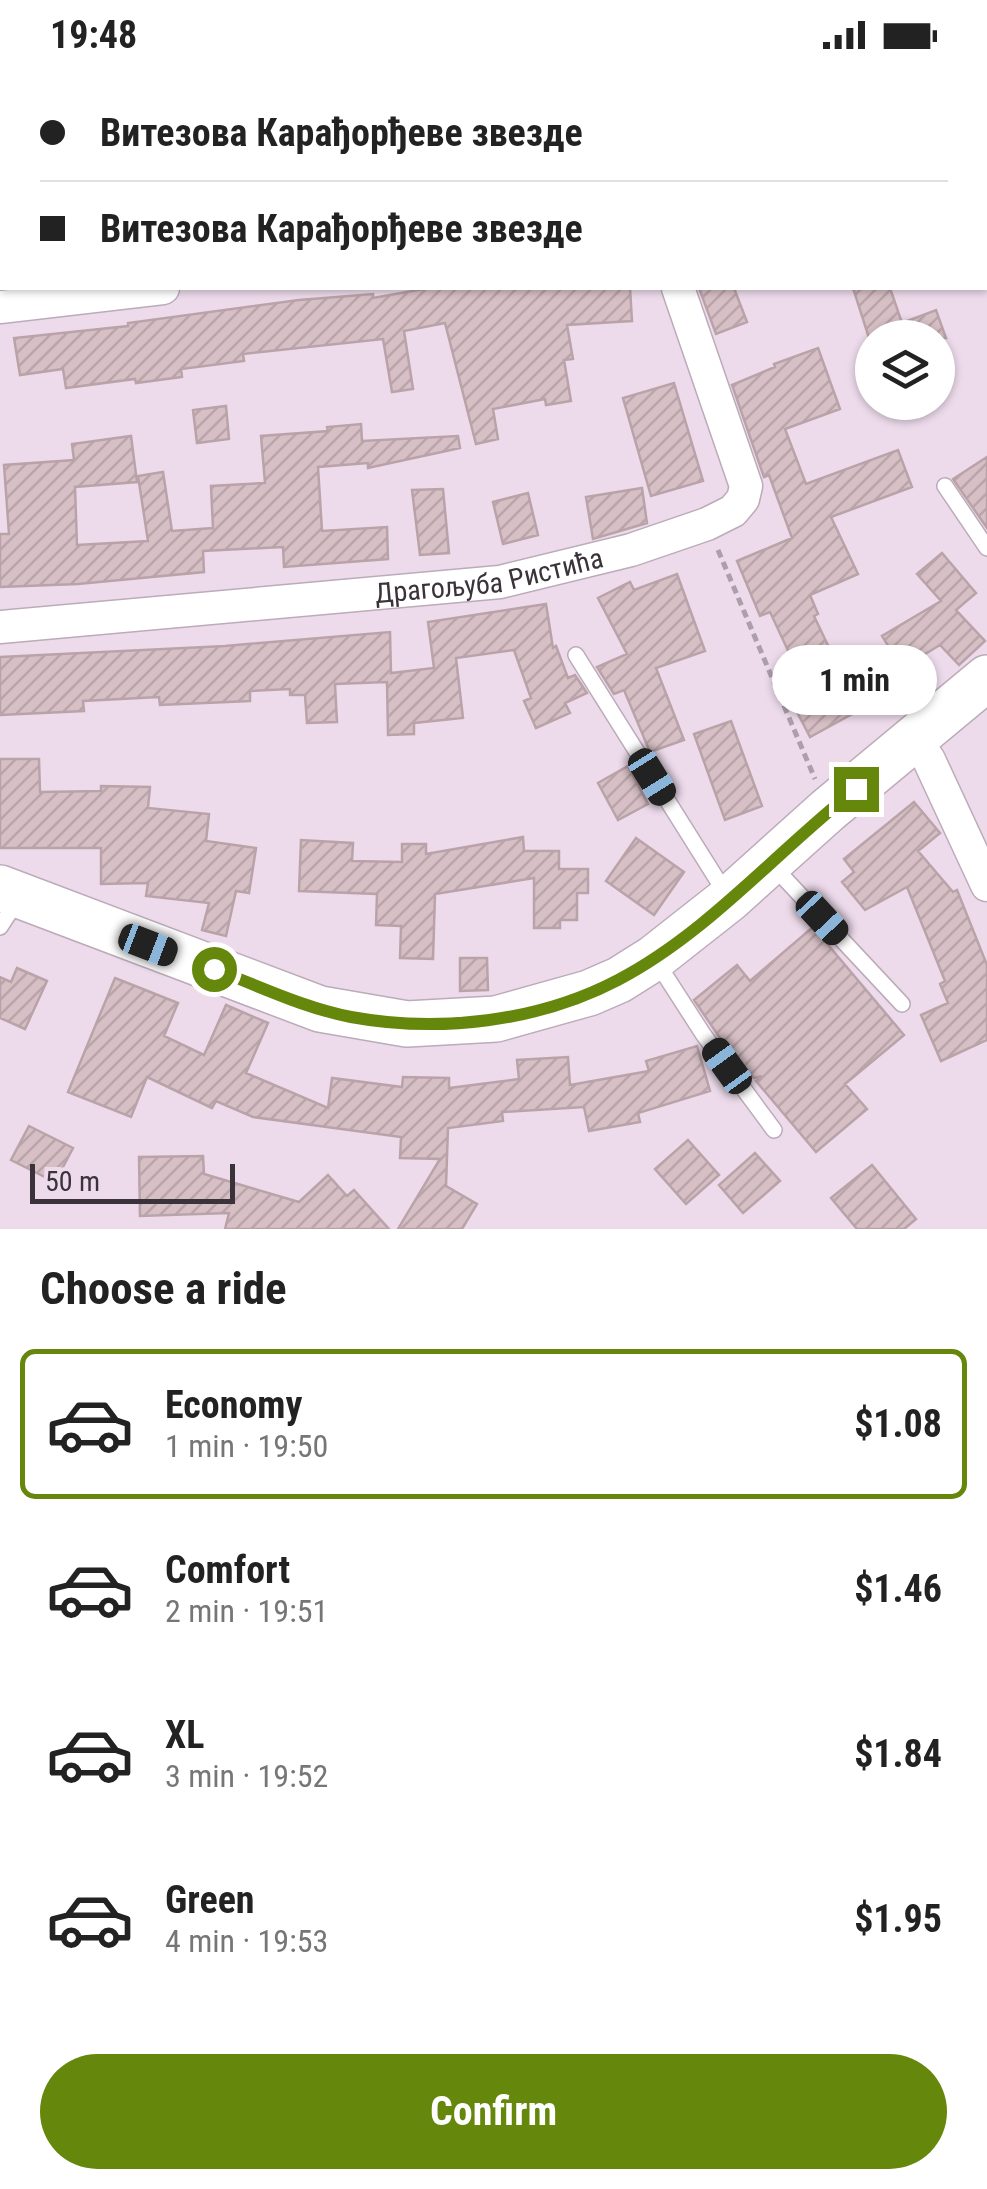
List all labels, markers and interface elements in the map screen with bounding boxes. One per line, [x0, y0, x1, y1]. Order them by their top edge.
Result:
text: 19:48 [50, 13, 137, 57]
text: Витезова Карађорђеве звезде [100, 111, 583, 155]
text: Витезова Карађорђеве звезде [100, 207, 583, 251]
map controls [855, 320, 955, 420]
button: layers [855, 320, 955, 420]
street label: Драгољуба Ристића [373, 541, 606, 610]
callout: 1 min [774, 644, 938, 714]
text: 1 min [819, 661, 890, 699]
car [623, 744, 681, 810]
route end [834, 767, 879, 812]
car [791, 886, 853, 950]
car [115, 920, 181, 970]
route start [192, 947, 237, 992]
car [697, 1033, 757, 1099]
scale bar [30, 1159, 235, 1204]
text: 50 m [45, 1165, 100, 1198]
text: Choose a ride [40, 1262, 287, 1315]
icon: car [45, 1379, 135, 1469]
text: Economy [165, 1383, 302, 1427]
text: $1.08 [854, 1402, 942, 1446]
text: 1 min · 19:50 [165, 1427, 328, 1465]
icon: car [45, 1544, 135, 1634]
text: Comfort [165, 1548, 290, 1592]
text: $1.46 [854, 1567, 942, 1611]
text: 2 min · 19:51 [165, 1592, 328, 1630]
icon: car [45, 1709, 135, 1799]
text: XL [165, 1713, 204, 1757]
text: $1.84 [854, 1732, 942, 1776]
text: 3 min · 19:52 [165, 1757, 328, 1795]
icon: car [45, 1874, 135, 1964]
text: Green [165, 1878, 255, 1922]
text: $1.95 [854, 1897, 942, 1941]
text: 4 min · 19:53 [165, 1922, 328, 1960]
button: Confirm [40, 2054, 947, 2169]

